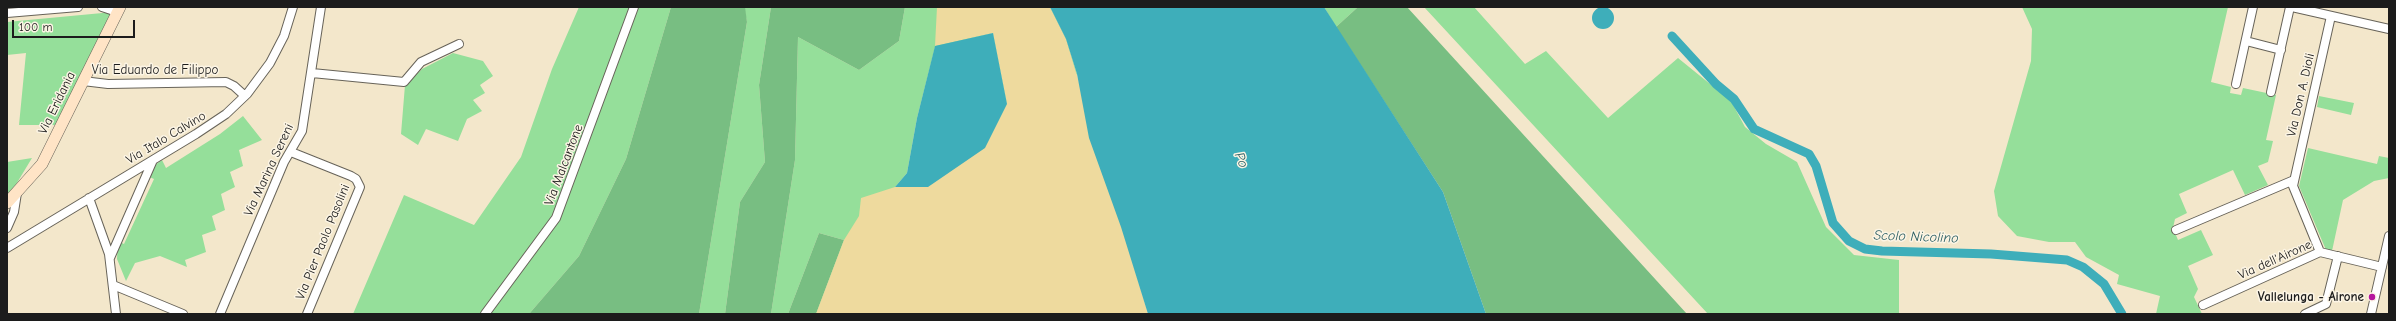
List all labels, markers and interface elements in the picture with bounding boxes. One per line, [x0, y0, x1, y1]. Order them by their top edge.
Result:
scale bar [14, 12, 137, 38]
text: 100 m [19, 20, 52, 34]
street label: Via Don A. Dioli [2284, 52, 2318, 138]
street label: Via Eduardo de Filippo [92, 62, 218, 78]
street label: Via Eridania [35, 69, 79, 137]
street label: Via Italo Calvino [123, 108, 209, 168]
street label: Via Marina Sereni [241, 121, 297, 219]
street label: Via Malcantone [541, 122, 587, 208]
water label: Po [1230, 150, 1252, 170]
street label: Via Pier Paolo Pasolini [293, 182, 353, 302]
water label: Scolo Nicolino [1873, 227, 1959, 247]
street label: Via dell'Airone [2236, 237, 2314, 283]
place label: Vallelunga - Airone [2258, 289, 2364, 305]
marker: Vallelunga - Airone [2367, 292, 2377, 302]

